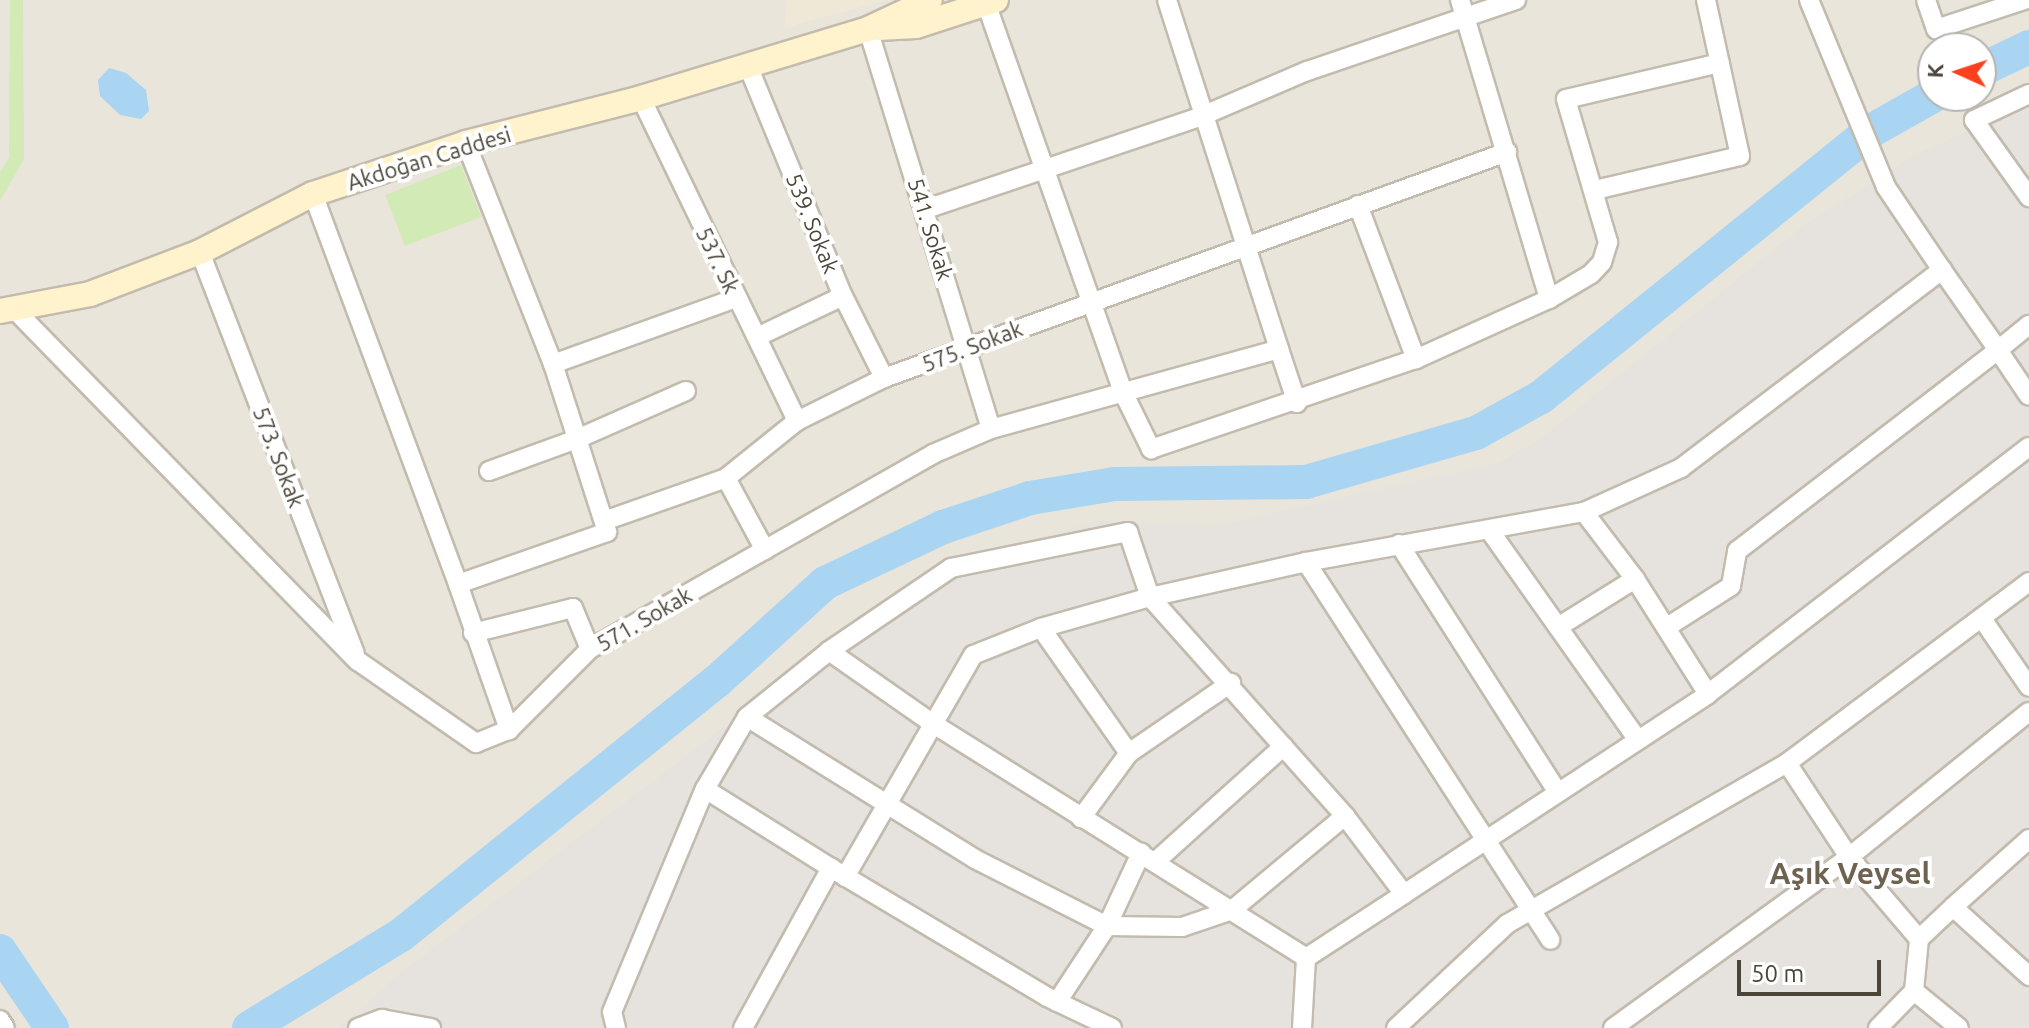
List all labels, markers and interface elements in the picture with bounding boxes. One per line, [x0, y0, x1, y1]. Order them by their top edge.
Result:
north arrow [1917, 32, 1997, 112]
text: K [1922, 63, 1947, 79]
street label: Akdoğan Caddesi [344, 121, 514, 195]
street label: 539. Sokak [781, 169, 845, 277]
street label: 541. Sokak [903, 175, 959, 283]
street label: 537. Sk [691, 223, 745, 297]
street label: 575. Sokak [918, 315, 1026, 377]
street label: 573. Sokak [248, 403, 310, 511]
street label: 571. Sokak [592, 581, 696, 657]
district label: Aşık Veysel [1769, 855, 1931, 891]
scale bar [1741, 944, 1885, 994]
text: 50 m [1751, 960, 1804, 987]

